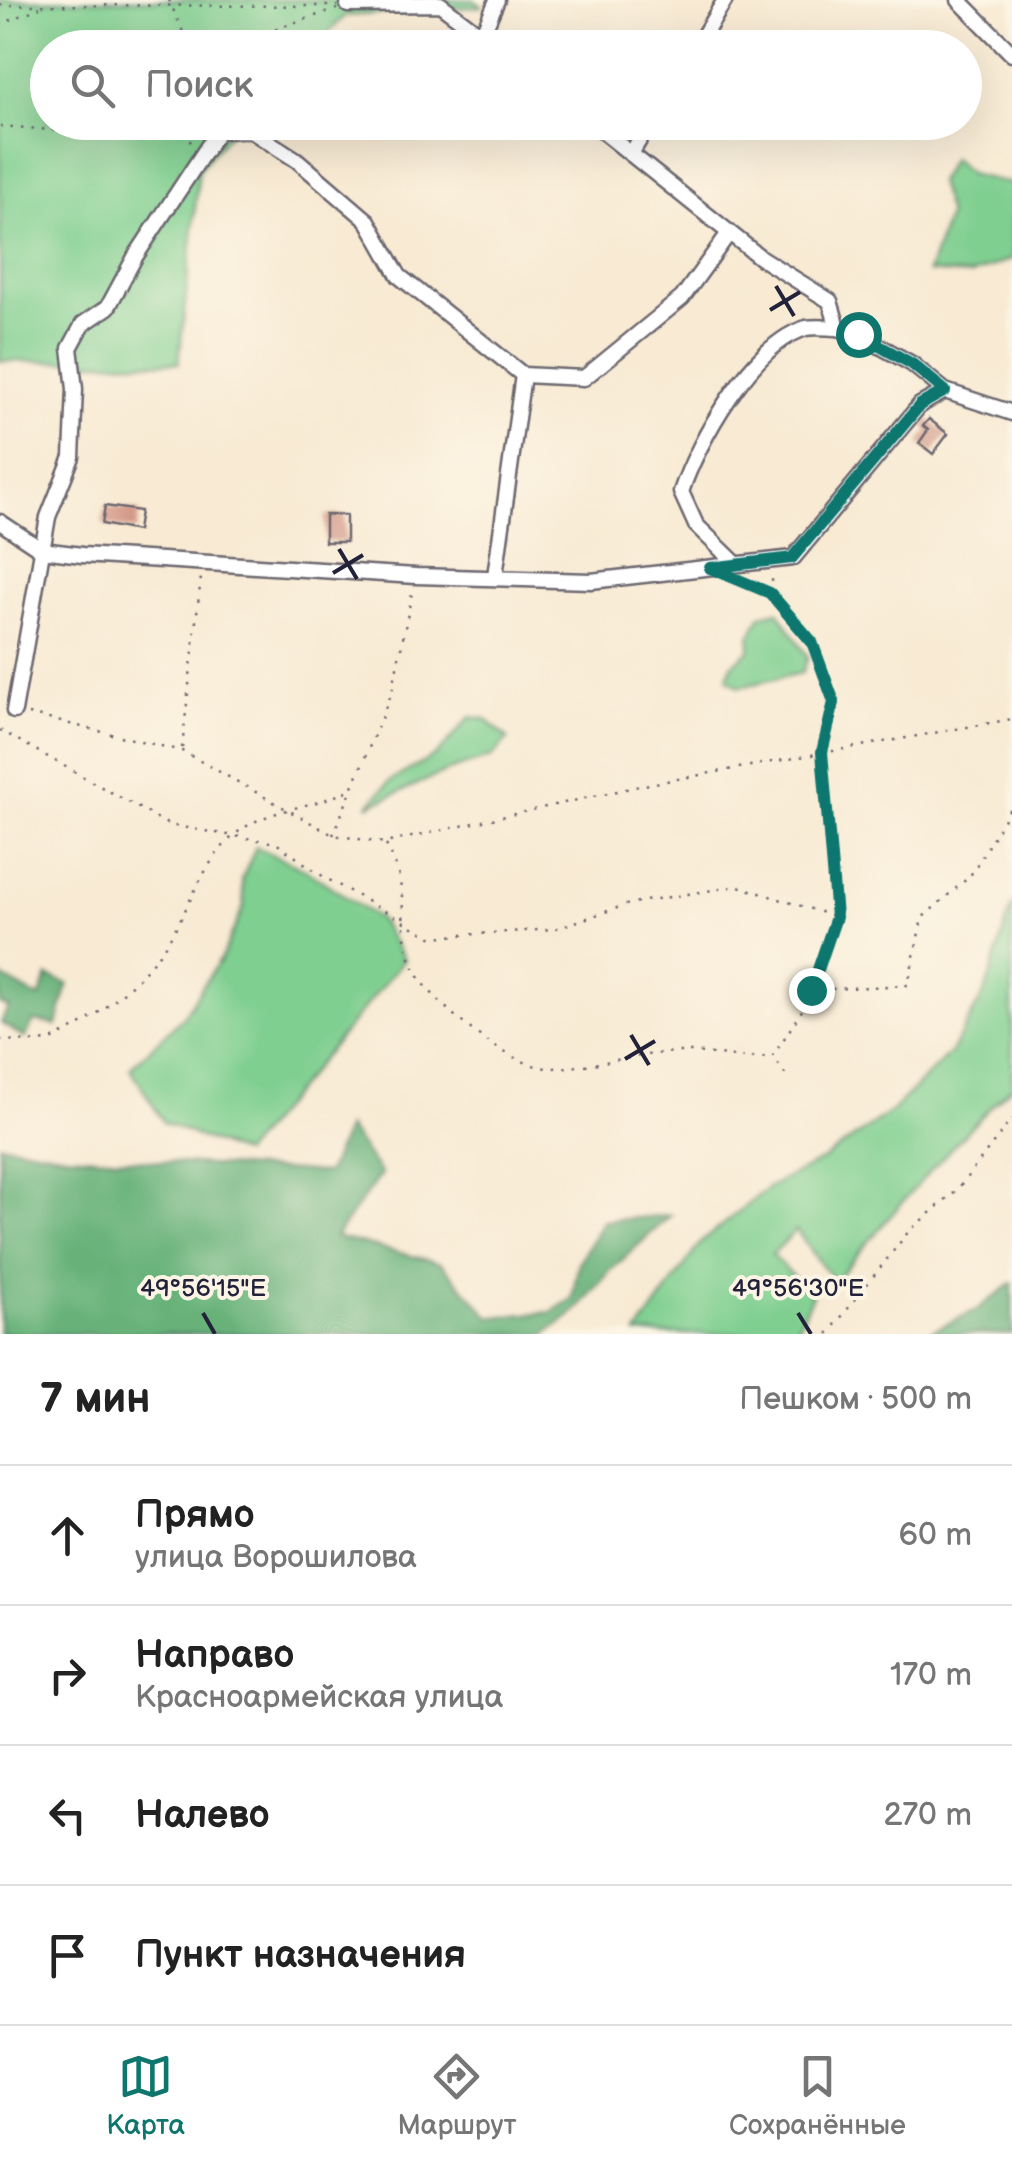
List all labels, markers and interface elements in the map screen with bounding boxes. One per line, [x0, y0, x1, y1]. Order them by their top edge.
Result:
search box [30, 30, 982, 140]
icon: search [65, 58, 120, 113]
text: Поиск [145, 63, 253, 108]
route start [836, 312, 882, 358]
route end [789, 968, 835, 1014]
text: 49°56'15"E [140, 1273, 266, 1304]
text: 49°56'30"E [732, 1273, 864, 1304]
text: 7 мин [40, 1374, 150, 1425]
text: Пешком · 500 m [739, 1380, 972, 1419]
text: Прямо [135, 1493, 254, 1538]
icon: ahead [40, 1508, 95, 1563]
text: 60 m [899, 1516, 972, 1555]
text: улица Ворошилова [135, 1538, 417, 1577]
text: Направо [135, 1633, 294, 1678]
icon: right [40, 1648, 95, 1703]
text: 170 m [890, 1656, 972, 1695]
text: Красноармейская улица [135, 1678, 503, 1717]
icon: left [40, 1788, 95, 1843]
text: Налево [135, 1793, 270, 1838]
text: 270 m [883, 1796, 972, 1835]
icon: arrive [40, 1928, 95, 1983]
text: Пункт назначения [135, 1933, 466, 1978]
tab: Карта [106, 2049, 185, 2142]
tab: Маршрут [397, 2049, 517, 2142]
tab: Сохранённые [729, 2049, 906, 2142]

